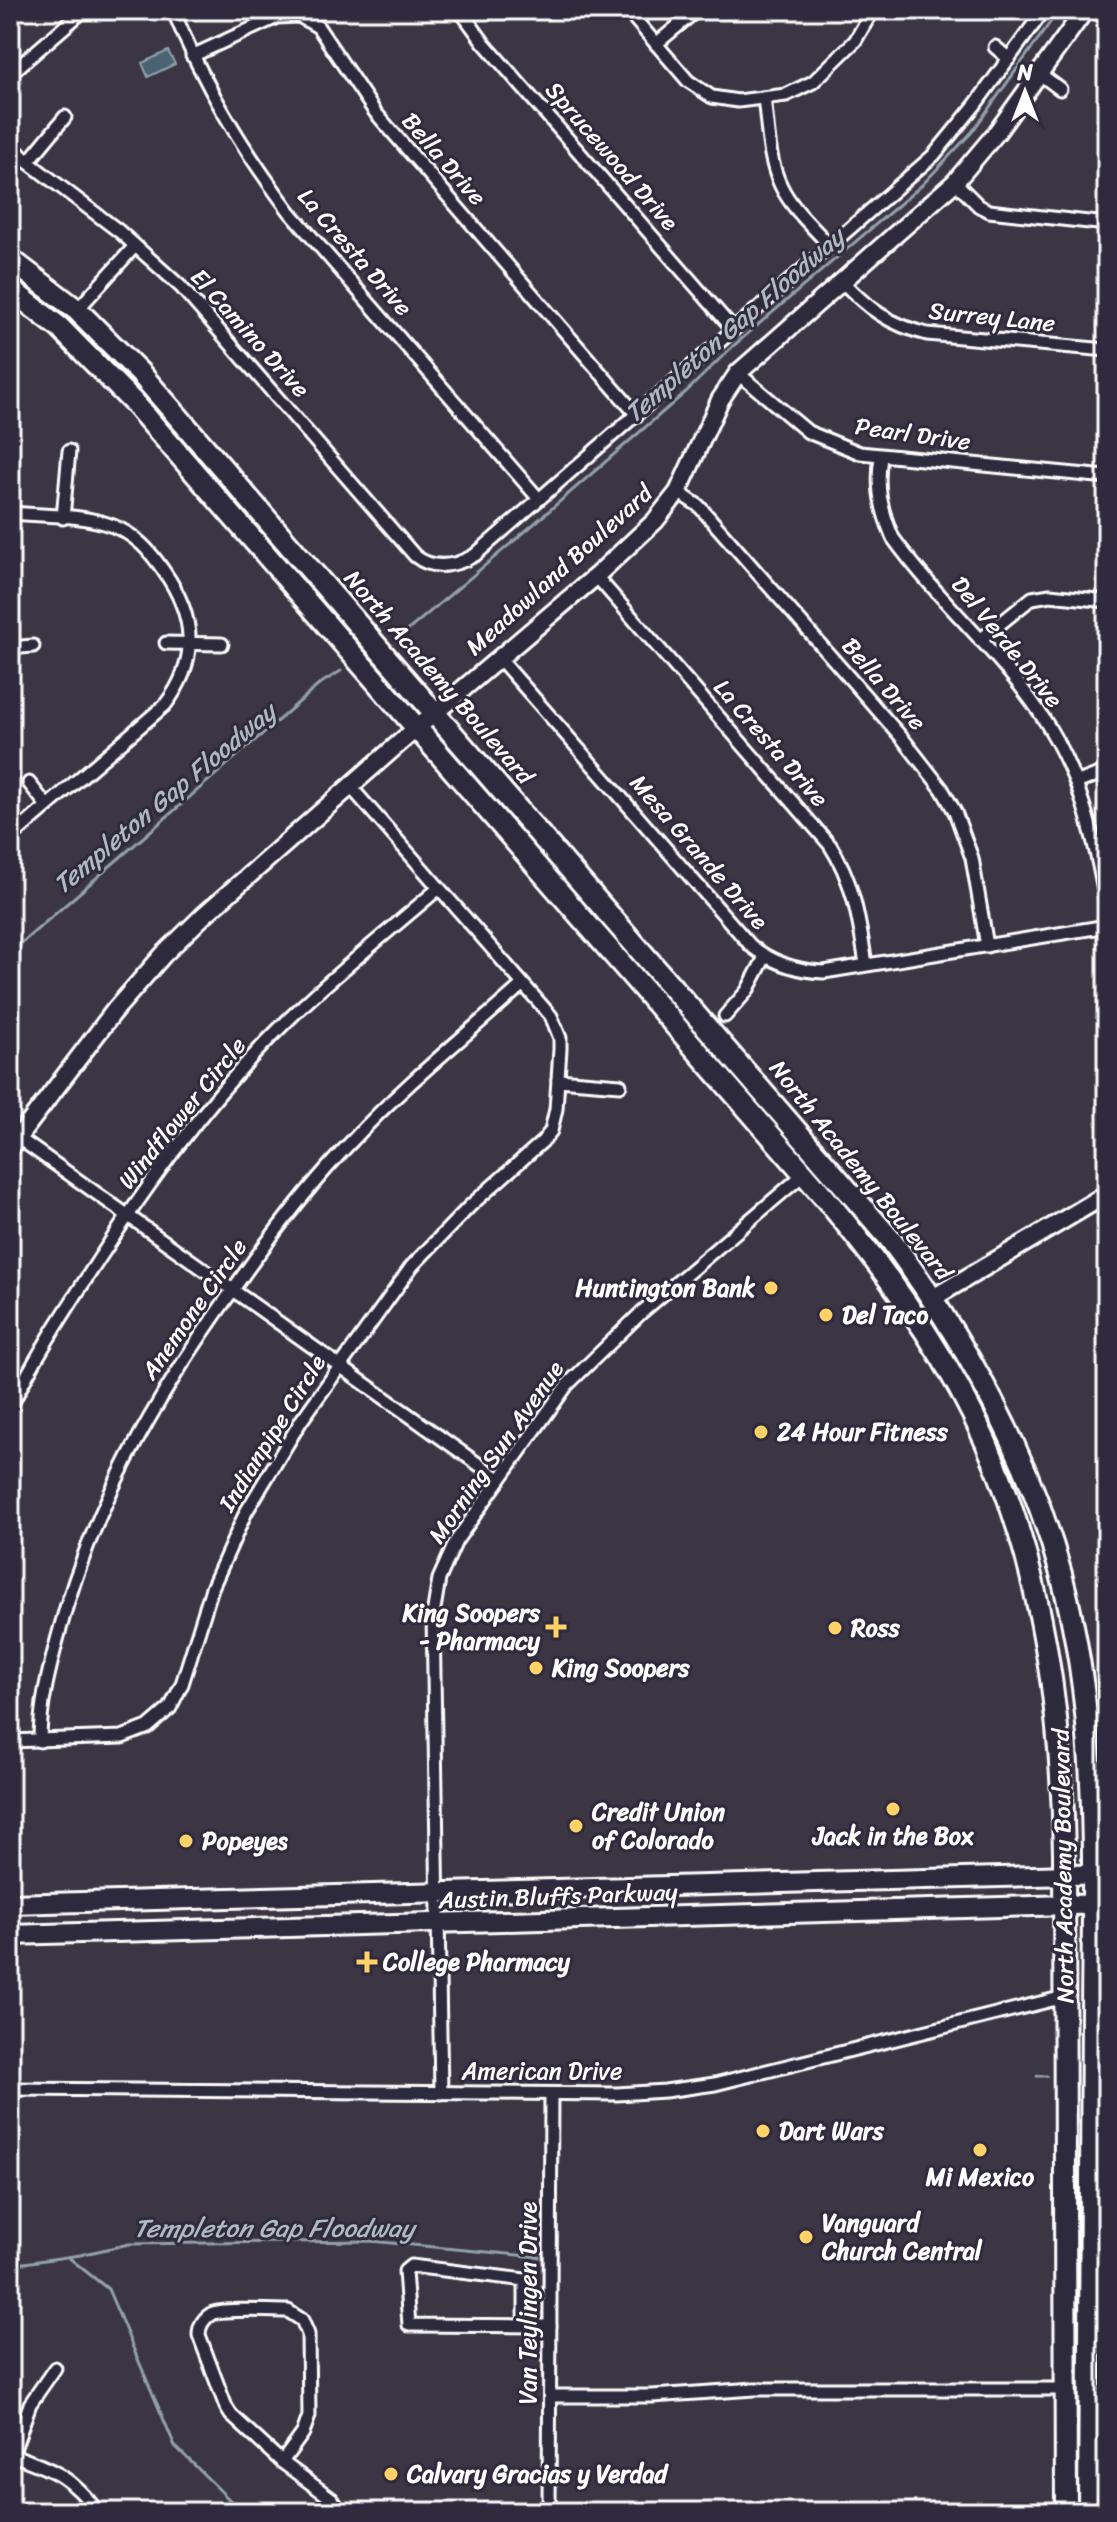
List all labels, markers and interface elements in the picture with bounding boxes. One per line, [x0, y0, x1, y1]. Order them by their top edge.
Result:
north arrow [985, 52, 1065, 132]
text: N [1016, 53, 1033, 92]
street label: Sprucewood Drive [535, 71, 690, 241]
street label: Bella Drive [391, 102, 497, 216]
street label: La Cresta Drive [287, 178, 423, 326]
water label: Templeton Gap Floodway [613, 213, 858, 434]
street label: El Camino Drive [180, 258, 320, 408]
street label: Surrey Lane [927, 289, 1057, 345]
street label: Pearl Drive [853, 405, 973, 463]
street label: Meadowland Boulevard [455, 473, 664, 666]
street label: North Academy Boulevard [333, 560, 546, 795]
street label: Del Verde Drive [940, 566, 1074, 718]
street label: Bella Drive [831, 627, 937, 741]
street label: La Cresta Drive [703, 669, 839, 817]
water label: Templeton Gap Floodway [42, 688, 289, 906]
street label: Mesa Grande Drive [619, 764, 779, 940]
street label: Windflower Circle [107, 1027, 257, 1199]
street label: North Academy Boulevard [758, 1050, 965, 1291]
street label: Anemone Circle [129, 1229, 259, 1389]
place label: Huntington Bank [575, 1267, 755, 1309]
marker: Huntington Bank [762, 1279, 780, 1297]
place label: Del Taco [842, 1294, 928, 1336]
marker: Del Taco [817, 1306, 835, 1324]
street label: Indianpipe Circle [206, 1346, 338, 1521]
street label: Morning Sun Avenue [417, 1351, 575, 1553]
place label: 24 Hour Fitness [776, 1411, 949, 1453]
marker: 24 Hour Fitness [752, 1423, 770, 1441]
place label: King Soopers - Pharmacy [401, 1592, 541, 1662]
place label: Ross [850, 1607, 901, 1649]
marker: King Soopers - Pharmacy [547, 1618, 565, 1636]
marker: Ross [826, 1619, 844, 1637]
place label: King Soopers [551, 1647, 691, 1689]
marker: King Soopers [527, 1659, 545, 1677]
street label: North Academy Boulevard [1040, 1727, 1086, 2004]
place label: Credit Union of Colorado [591, 1791, 725, 1861]
marker: Jack in the Box [884, 1800, 902, 1818]
place label: Jack in the Box [811, 1815, 974, 1857]
marker: Credit Union of Colorado [567, 1817, 585, 1835]
place label: Popeyes [202, 1820, 289, 1862]
marker: Popeyes [177, 1832, 195, 1850]
street label: Austin Bluffs Parkway [437, 1871, 679, 1921]
place label: College Pharmacy [382, 1941, 571, 1983]
marker: College Pharmacy [358, 1953, 376, 1971]
street label: American Drive [461, 2050, 622, 2092]
place label: Dart Wars [779, 2110, 885, 2152]
marker: Dart Wars [754, 2122, 772, 2140]
marker: Mi Mexico [971, 2141, 989, 2159]
place label: Mi Mexico [925, 2156, 1035, 2198]
street label: Van Teylingen Drive [507, 2201, 549, 2404]
place label: Vanguard Church Central [821, 2202, 983, 2272]
water label: Templeton Gap Floodway [134, 2205, 418, 2251]
marker: Vanguard Church Central [797, 2228, 815, 2246]
place label: Calvary Gracias y Verdad [406, 2453, 670, 2495]
marker: Calvary Gracias y Verdad [382, 2465, 400, 2483]

